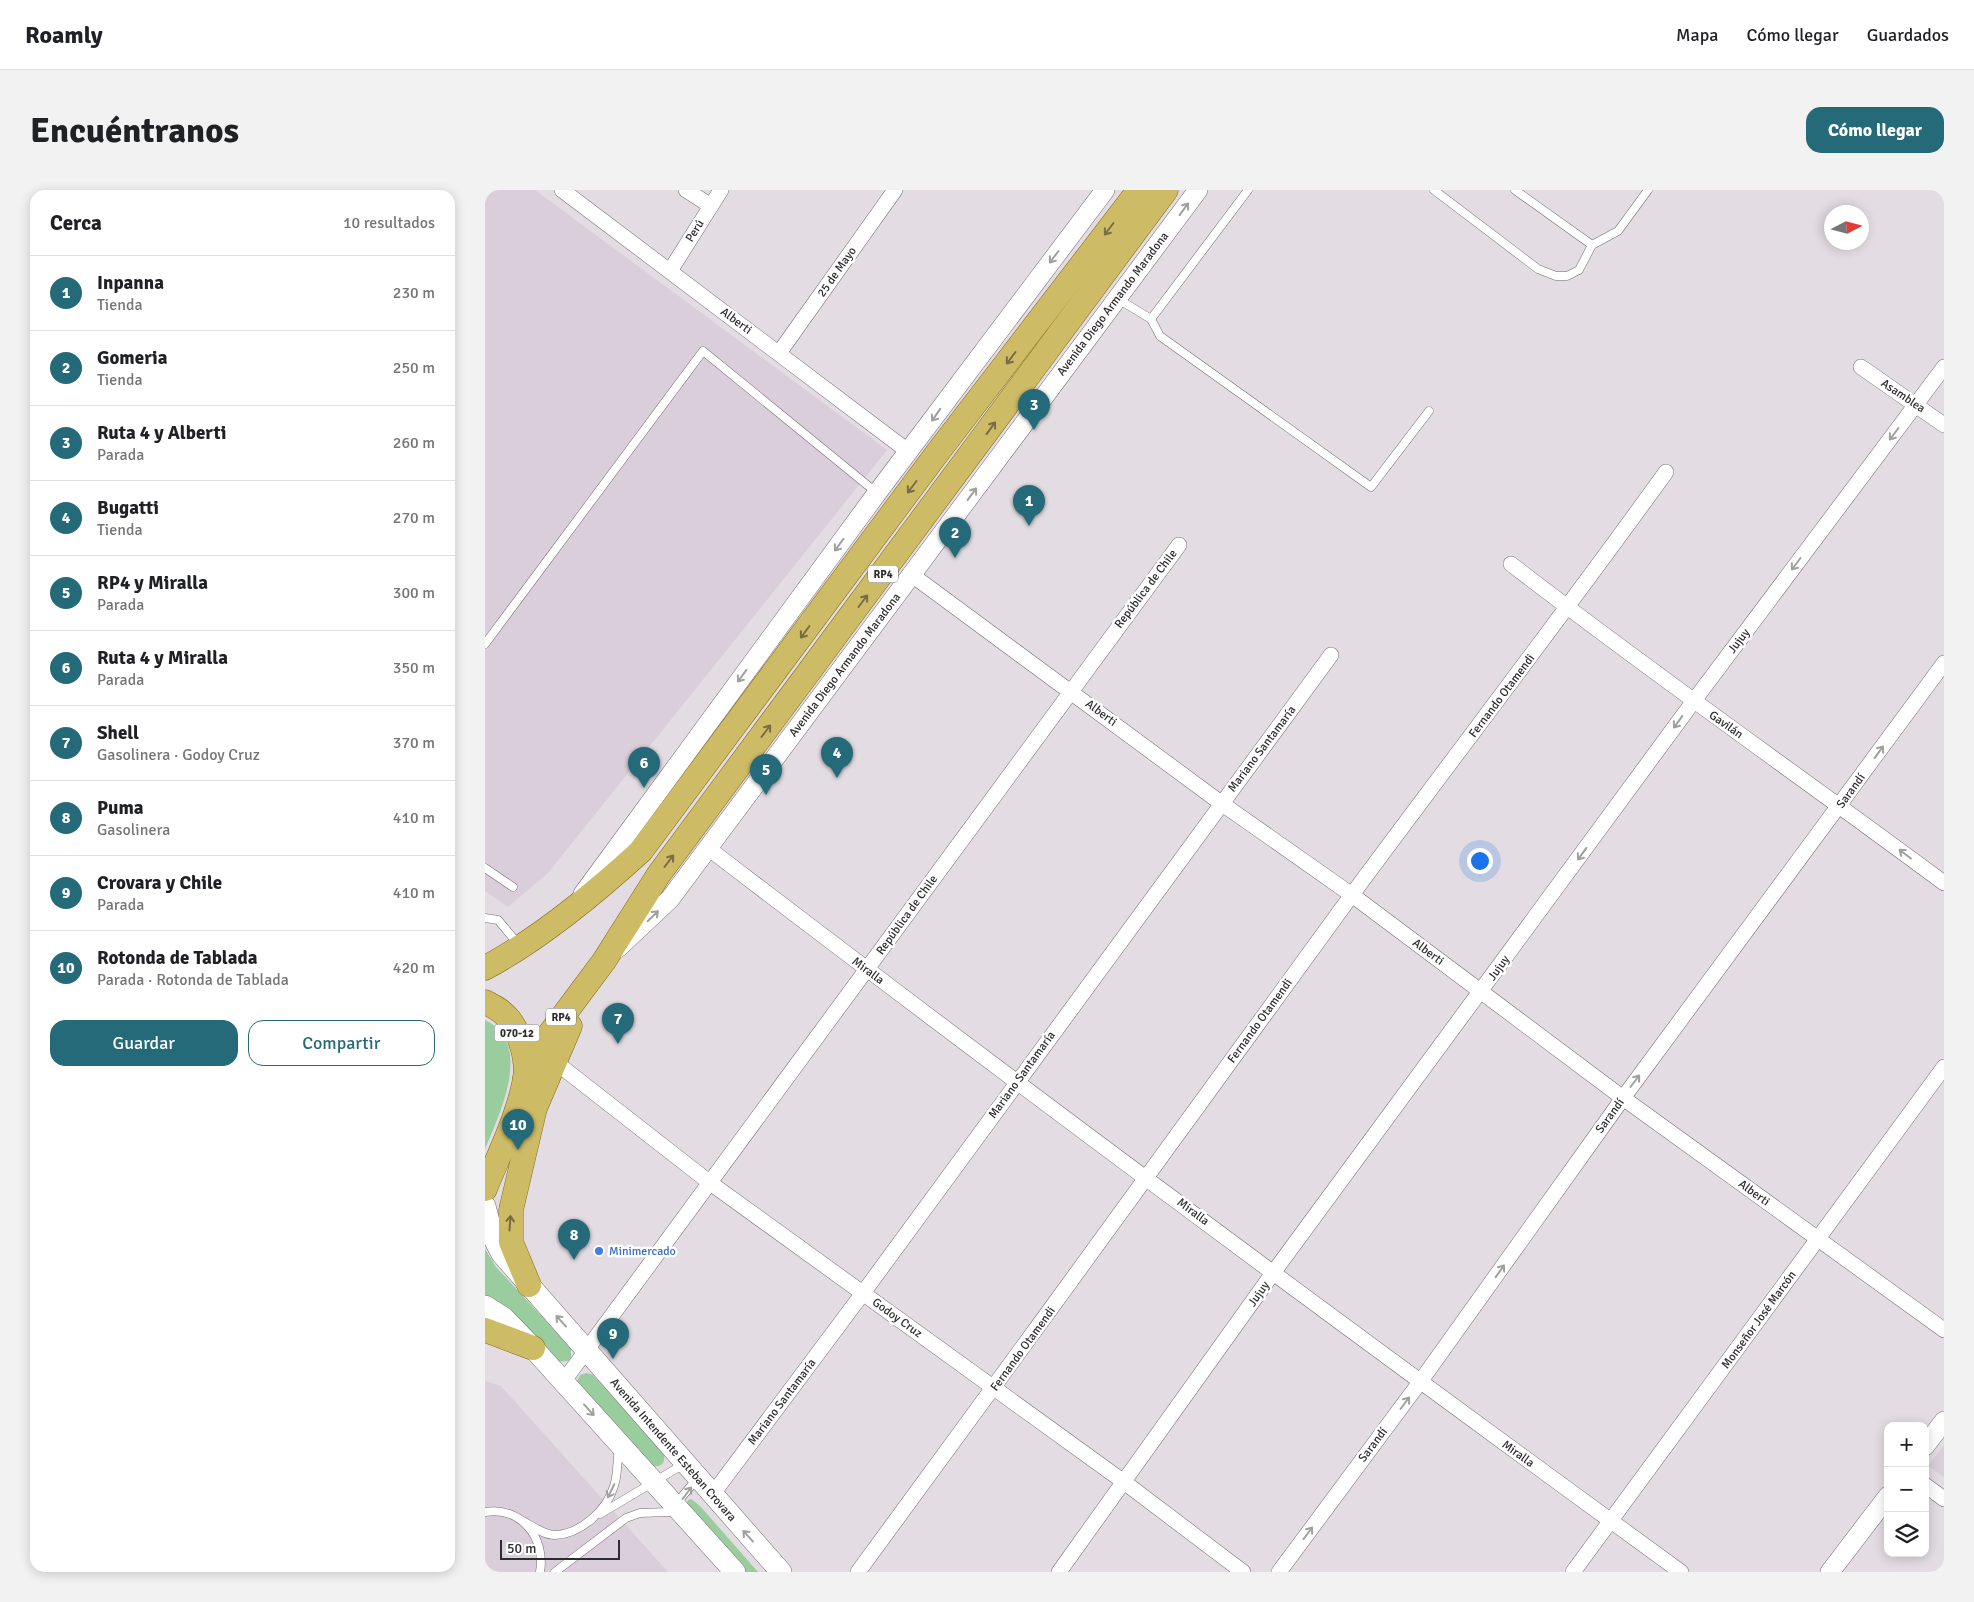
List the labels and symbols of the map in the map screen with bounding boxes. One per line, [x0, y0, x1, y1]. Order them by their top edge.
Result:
one-way arrow [1179, 203, 1190, 216]
north arrow [1824, 205, 1869, 250]
street label: Perú [682, 217, 708, 245]
one-way arrow [1104, 222, 1115, 235]
street label: Avenida Diego Armando Maradona [1054, 229, 1172, 379]
street label: 25 de Mayo [814, 244, 860, 300]
one-way arrow [1049, 250, 1060, 263]
street label: Alberti [717, 304, 755, 338]
one-way arrow [1005, 351, 1016, 364]
street label: Asamblea [1878, 376, 1928, 416]
pin: 3 [1018, 389, 1050, 430]
one-way arrow [931, 408, 941, 422]
one-way arrow [985, 422, 996, 435]
one-way arrow [1889, 427, 1899, 441]
one-way arrow [907, 480, 917, 494]
pin: 1 [1013, 485, 1045, 526]
one-way arrow [967, 487, 977, 501]
pin: 2 [939, 517, 971, 558]
one-way arrow [833, 538, 844, 551]
street label: República de Chile [1111, 547, 1181, 631]
one-way arrow [1791, 557, 1802, 570]
road number: RP4 [868, 566, 898, 582]
street label: Avenida Diego Armando Maradona [786, 590, 904, 740]
one-way arrow [858, 594, 868, 608]
one-way arrow [800, 625, 810, 639]
street label: Jujuy [1725, 625, 1753, 656]
street label: Fernando Otamendi [1466, 651, 1538, 741]
one-way arrow [737, 669, 747, 683]
street label: Alberti [1082, 696, 1120, 730]
street label: Mariano Santamaría [1225, 703, 1299, 795]
street label: Gavilán [1706, 708, 1746, 742]
one-way arrow [1673, 715, 1683, 729]
one-way arrow [761, 724, 771, 738]
pin: 4 [821, 737, 853, 778]
one-way arrow [1874, 745, 1884, 759]
pin: 6 [628, 747, 660, 788]
pin: 5 [750, 754, 782, 795]
street label: Sarandí [1833, 770, 1869, 811]
one-way arrow [1577, 847, 1587, 861]
your location [1467, 848, 1493, 874]
one-way arrow [1898, 849, 1912, 859]
one-way arrow [663, 855, 674, 868]
street label: República de Chile [873, 872, 941, 958]
one-way arrow [646, 910, 659, 922]
street label: Alberti [1409, 935, 1447, 969]
street label: Jujuy [1485, 952, 1513, 984]
street label: Miralla [849, 954, 887, 988]
street label: Fernando Otamendi [1224, 976, 1296, 1066]
pin: 7 [602, 1003, 634, 1044]
road number: RP4 [546, 1009, 576, 1026]
road number: 070-12 [495, 1024, 539, 1041]
street label: Mariano Santamaría [985, 1028, 1059, 1122]
one-way arrow [1630, 1074, 1640, 1088]
street label: Sarandí [1592, 1095, 1628, 1136]
pin: 10 [502, 1109, 534, 1150]
street label: Alberti [1735, 1177, 1773, 1209]
street label: Miralla [1174, 1195, 1212, 1229]
one-way arrow [506, 1215, 515, 1231]
pin: 8 [558, 1219, 590, 1260]
place label: Minimercado [609, 1244, 676, 1259]
marker: Minimercado [593, 1245, 605, 1257]
one-way arrow [1495, 1264, 1505, 1278]
street label: Monseñor José Marcón [1718, 1268, 1800, 1372]
street label: Jujuy [1245, 1278, 1273, 1310]
street label: Godoy Cruz [869, 1295, 925, 1341]
street label: Fernando Otamendi [987, 1304, 1059, 1394]
one-way arrow [555, 1315, 566, 1328]
pin: 9 [597, 1318, 629, 1359]
street label: Mariano Santamaría [745, 1356, 819, 1448]
street label: Avenida Intendente Esteban Crovara [607, 1375, 739, 1525]
one-way arrow [1400, 1396, 1410, 1410]
one-way arrow [583, 1404, 595, 1416]
street label: Sarandí [1355, 1424, 1391, 1465]
street label: Miralla [1499, 1437, 1537, 1471]
one-way arrow [605, 1483, 615, 1498]
one-way arrow [681, 1487, 692, 1500]
one-way arrow [1303, 1526, 1313, 1540]
one-way arrow [742, 1529, 754, 1542]
scale bar [500, 1537, 620, 1560]

